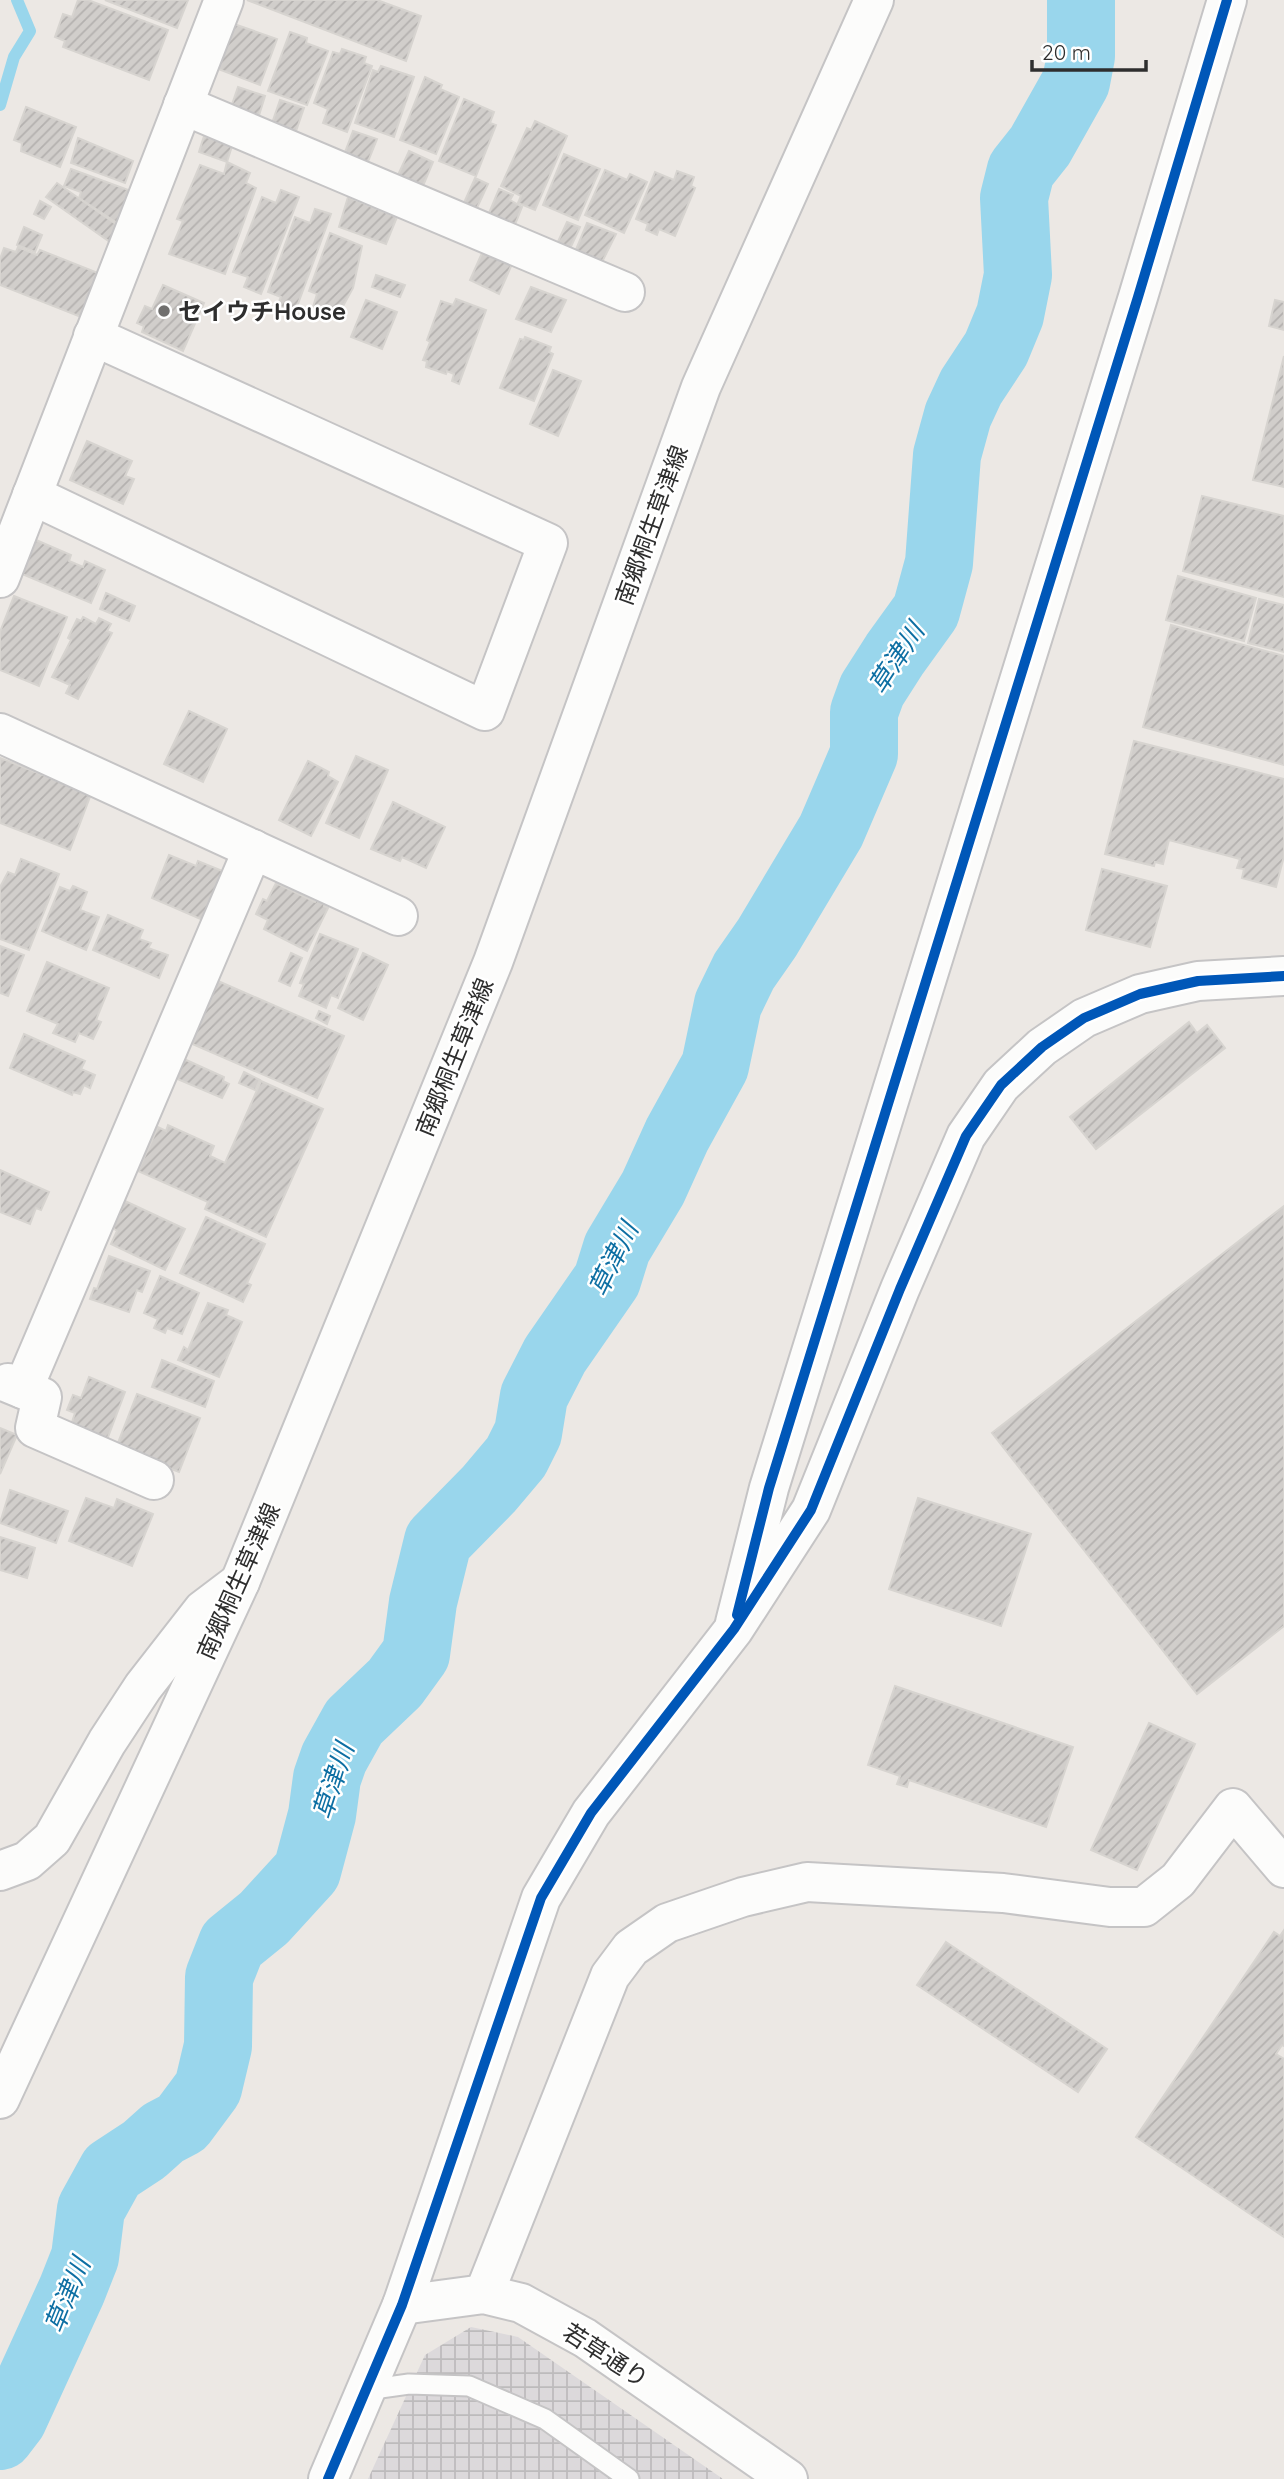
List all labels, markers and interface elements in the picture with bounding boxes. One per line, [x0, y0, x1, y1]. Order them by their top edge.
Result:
scale bar [1032, 28, 1146, 72]
text: 20 m [1042, 39, 1091, 65]
place label: セイウチHouse [178, 296, 346, 326]
marker: セイウチHouse [156, 303, 172, 319]
street label: 南郷桐生草津線 [608, 441, 694, 609]
water label: 草津川 [861, 614, 933, 700]
street label: 南郷桐生草津線 [409, 973, 499, 1141]
water label: 草津川 [581, 1214, 646, 1301]
street label: 南郷桐生草津線 [190, 1498, 286, 1664]
water label: 草津川 [305, 1736, 362, 1823]
water label: 草津川 [37, 2250, 98, 2337]
street label: 若草通り [558, 2316, 654, 2394]

